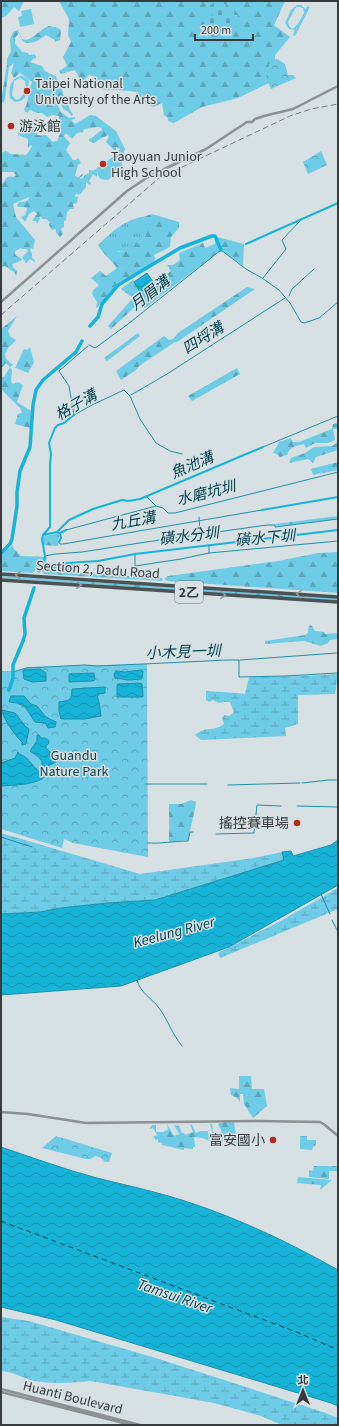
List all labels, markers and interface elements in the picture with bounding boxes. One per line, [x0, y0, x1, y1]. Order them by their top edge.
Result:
scale bar [195, 16, 253, 42]
text: 200 m [201, 22, 231, 39]
place label: Taipei National University of the Arts [35, 74, 156, 110]
marker: Taipei National University of the Arts [22, 86, 32, 96]
place label: 游泳館 [19, 117, 61, 137]
marker: 游泳館 [6, 121, 16, 131]
place label: Taoyuan Junior High School [111, 147, 202, 183]
marker: Taoyuan Junior High School [98, 159, 108, 169]
water label: 月眉溝 [126, 270, 176, 316]
water label: 四埒溝 [179, 317, 230, 359]
water label: 格子溝 [52, 384, 103, 426]
water label: 魚池溝 [167, 446, 219, 484]
water label: 水磨坑圳 [174, 476, 240, 511]
water label: 九丘溝 [109, 507, 159, 536]
water label: 磺水分圳 [158, 522, 222, 551]
water label: 磺水下圳 [234, 525, 298, 552]
street label: Section 2, Dadu Road [35, 556, 160, 584]
one-way arrow [15, 571, 21, 580]
one-way arrow [76, 580, 82, 589]
road number: 2乙 [175, 581, 203, 603]
one-way arrow [220, 590, 226, 599]
one-way arrow [296, 590, 302, 599]
water label: 小木見一圳 [145, 641, 223, 664]
park label: Guandu Nature Park [40, 746, 109, 782]
place label: 搖控賽車場 [219, 814, 289, 834]
marker: 搖控賽車場 [292, 818, 302, 828]
water label: Keelung River [131, 911, 218, 953]
place label: 富安國小 [209, 1131, 265, 1151]
marker: 富安國小 [268, 1135, 278, 1145]
water label: Tamsui River [135, 1274, 216, 1319]
north arrow [283, 1370, 323, 1410]
text: 北 [298, 1373, 309, 1388]
street label: Huanti Boulevard [21, 1376, 125, 1420]

